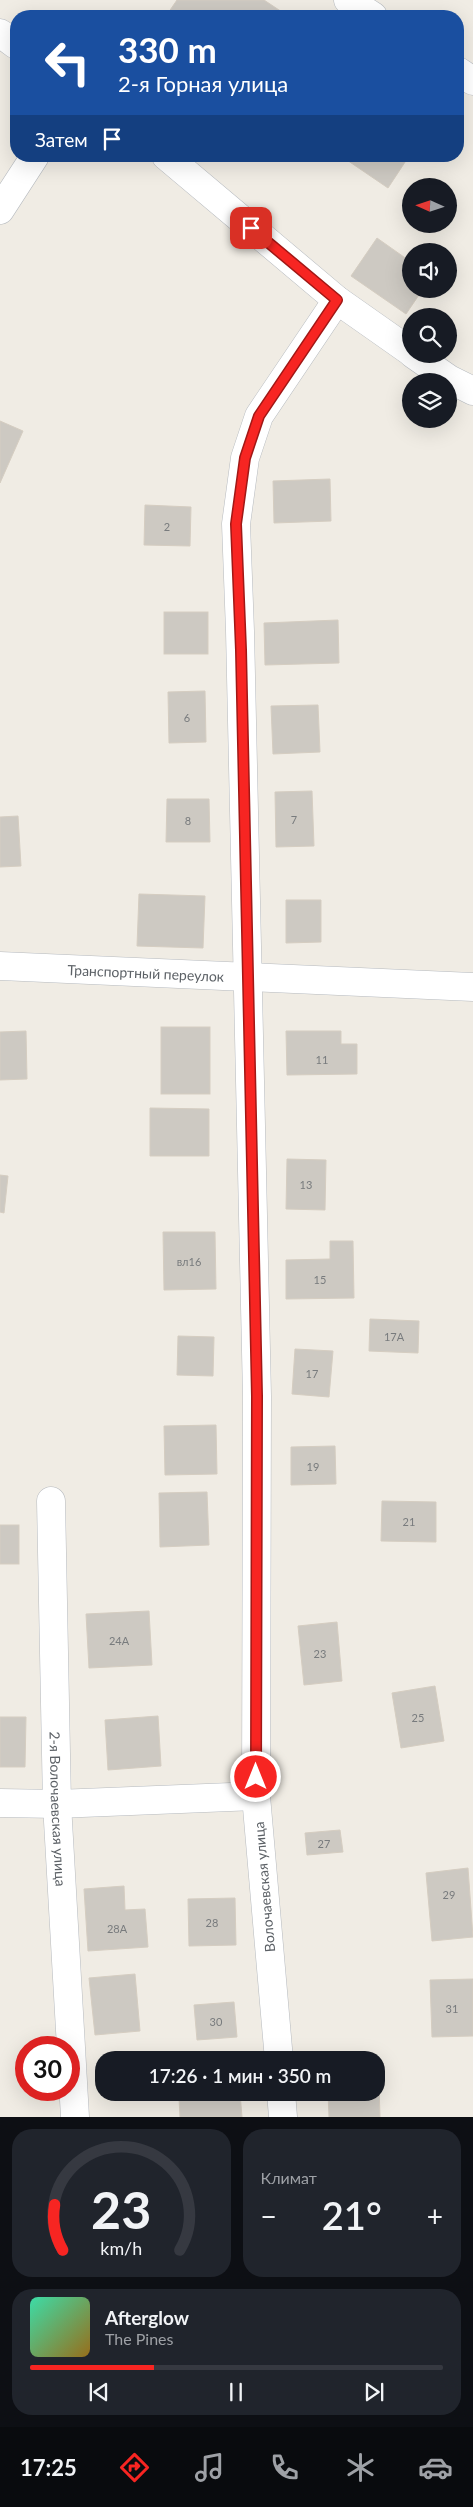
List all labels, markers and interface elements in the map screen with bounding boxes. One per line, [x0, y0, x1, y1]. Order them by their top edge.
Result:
text: 330 m [118, 28, 217, 70]
icon: left [35, 30, 100, 95]
text: 2-я Горная улица [118, 70, 288, 97]
icon: arrive [98, 125, 126, 153]
text: Затем [35, 128, 88, 151]
north arrow [402, 178, 458, 232]
map controls [402, 178, 457, 428]
pin [230, 207, 272, 249]
icon: arrive [237, 214, 265, 242]
button: sound [402, 243, 457, 298]
button: search [402, 308, 457, 363]
button: layers [402, 373, 457, 428]
house number: 2 [164, 520, 170, 533]
house number: 6 [184, 711, 190, 724]
house number: 7 [291, 813, 297, 826]
house number: 8 [185, 814, 191, 827]
street label: Транспортный переулок [67, 961, 225, 984]
house number: 11 [316, 1053, 328, 1066]
house number: 13 [300, 1178, 312, 1191]
house number: вл16 [177, 1255, 201, 1268]
house number: 15 [314, 1273, 326, 1286]
house number: 17А [384, 1330, 405, 1343]
house number: 17 [306, 1367, 318, 1380]
house number: 19 [307, 1460, 319, 1473]
house number: 21 [403, 1515, 415, 1528]
house number: 24А [109, 1634, 130, 1647]
house number: 23 [314, 1647, 326, 1660]
house number: 25 [412, 1711, 424, 1724]
street label: 2-я Волочаевская улица [47, 1731, 70, 1887]
position arrow [229, 1750, 281, 1802]
street label: Волочаевская улица [250, 1821, 278, 1953]
house number: 27 [318, 1837, 330, 1850]
house number: 29 [443, 1888, 455, 1901]
house number: 28 [206, 1916, 218, 1929]
house number: 28А [107, 1922, 128, 1935]
house number: 31 [446, 2002, 458, 2015]
house number: 30 [210, 2015, 223, 2028]
speed limit sign: 30 [15, 2036, 80, 2101]
text: 17:26 · 1 мин · 350 m [149, 2064, 331, 2087]
text: Климат [261, 2168, 317, 2187]
text: 23 [91, 2178, 151, 2240]
text: 21° [322, 2192, 382, 2238]
text: − [261, 2199, 277, 2233]
text: + [427, 2199, 443, 2233]
text: km/h [100, 2237, 142, 2259]
text: Afterglow [105, 2306, 189, 2329]
text: The Pines [105, 2329, 174, 2348]
icon: previous [85, 2378, 113, 2406]
icon: pause [222, 2378, 250, 2406]
icon: next [360, 2378, 388, 2406]
icon: directions [117, 2450, 152, 2485]
icon: music [192, 2450, 227, 2485]
icon: phone [267, 2450, 302, 2485]
icon: climate [343, 2450, 378, 2485]
icon: car [418, 2450, 453, 2485]
text: 17:25 [20, 2454, 77, 2481]

